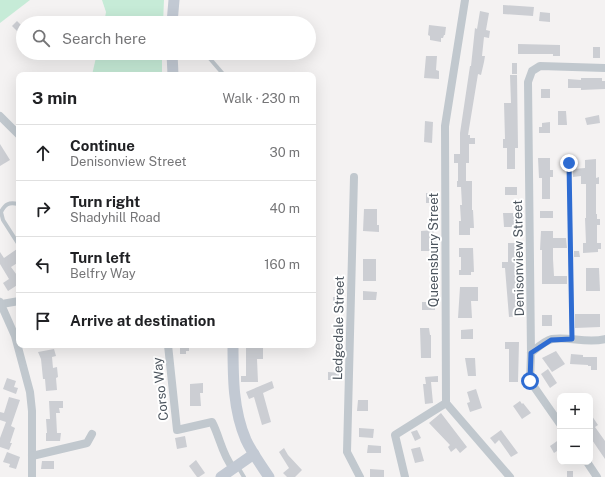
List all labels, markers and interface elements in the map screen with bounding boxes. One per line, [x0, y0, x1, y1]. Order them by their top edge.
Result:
search box [16, 16, 316, 60]
icon: search [30, 27, 52, 49]
text: Search here [62, 30, 146, 47]
text: 3 min [32, 88, 77, 108]
text: Walk · 230 m [222, 91, 300, 106]
text: Continue [70, 137, 135, 154]
icon: ahead [32, 142, 54, 164]
text: 30 m [270, 145, 300, 160]
text: Denisonview Street [70, 154, 187, 169]
route end [560, 154, 578, 172]
text: Turn right [70, 193, 140, 210]
street label: Queensbury Street [426, 193, 441, 307]
icon: right [32, 198, 54, 220]
street label: Denisonview Street [510, 200, 527, 316]
text: 40 m [269, 201, 300, 216]
text: Shadyhill Road [70, 210, 161, 225]
text: Turn left [70, 249, 131, 266]
icon: left [32, 254, 54, 276]
text: 160 m [264, 257, 300, 272]
text: Belfry Way [70, 266, 136, 281]
street label: Ledgedale Street [330, 276, 347, 380]
icon: arrive [32, 310, 54, 332]
text: Arrive at destination [70, 312, 215, 329]
street label: Corso Way [150, 356, 171, 421]
route start [521, 372, 539, 390]
map controls [557, 393, 593, 465]
button: + [557, 393, 593, 429]
button: − [557, 429, 593, 465]

